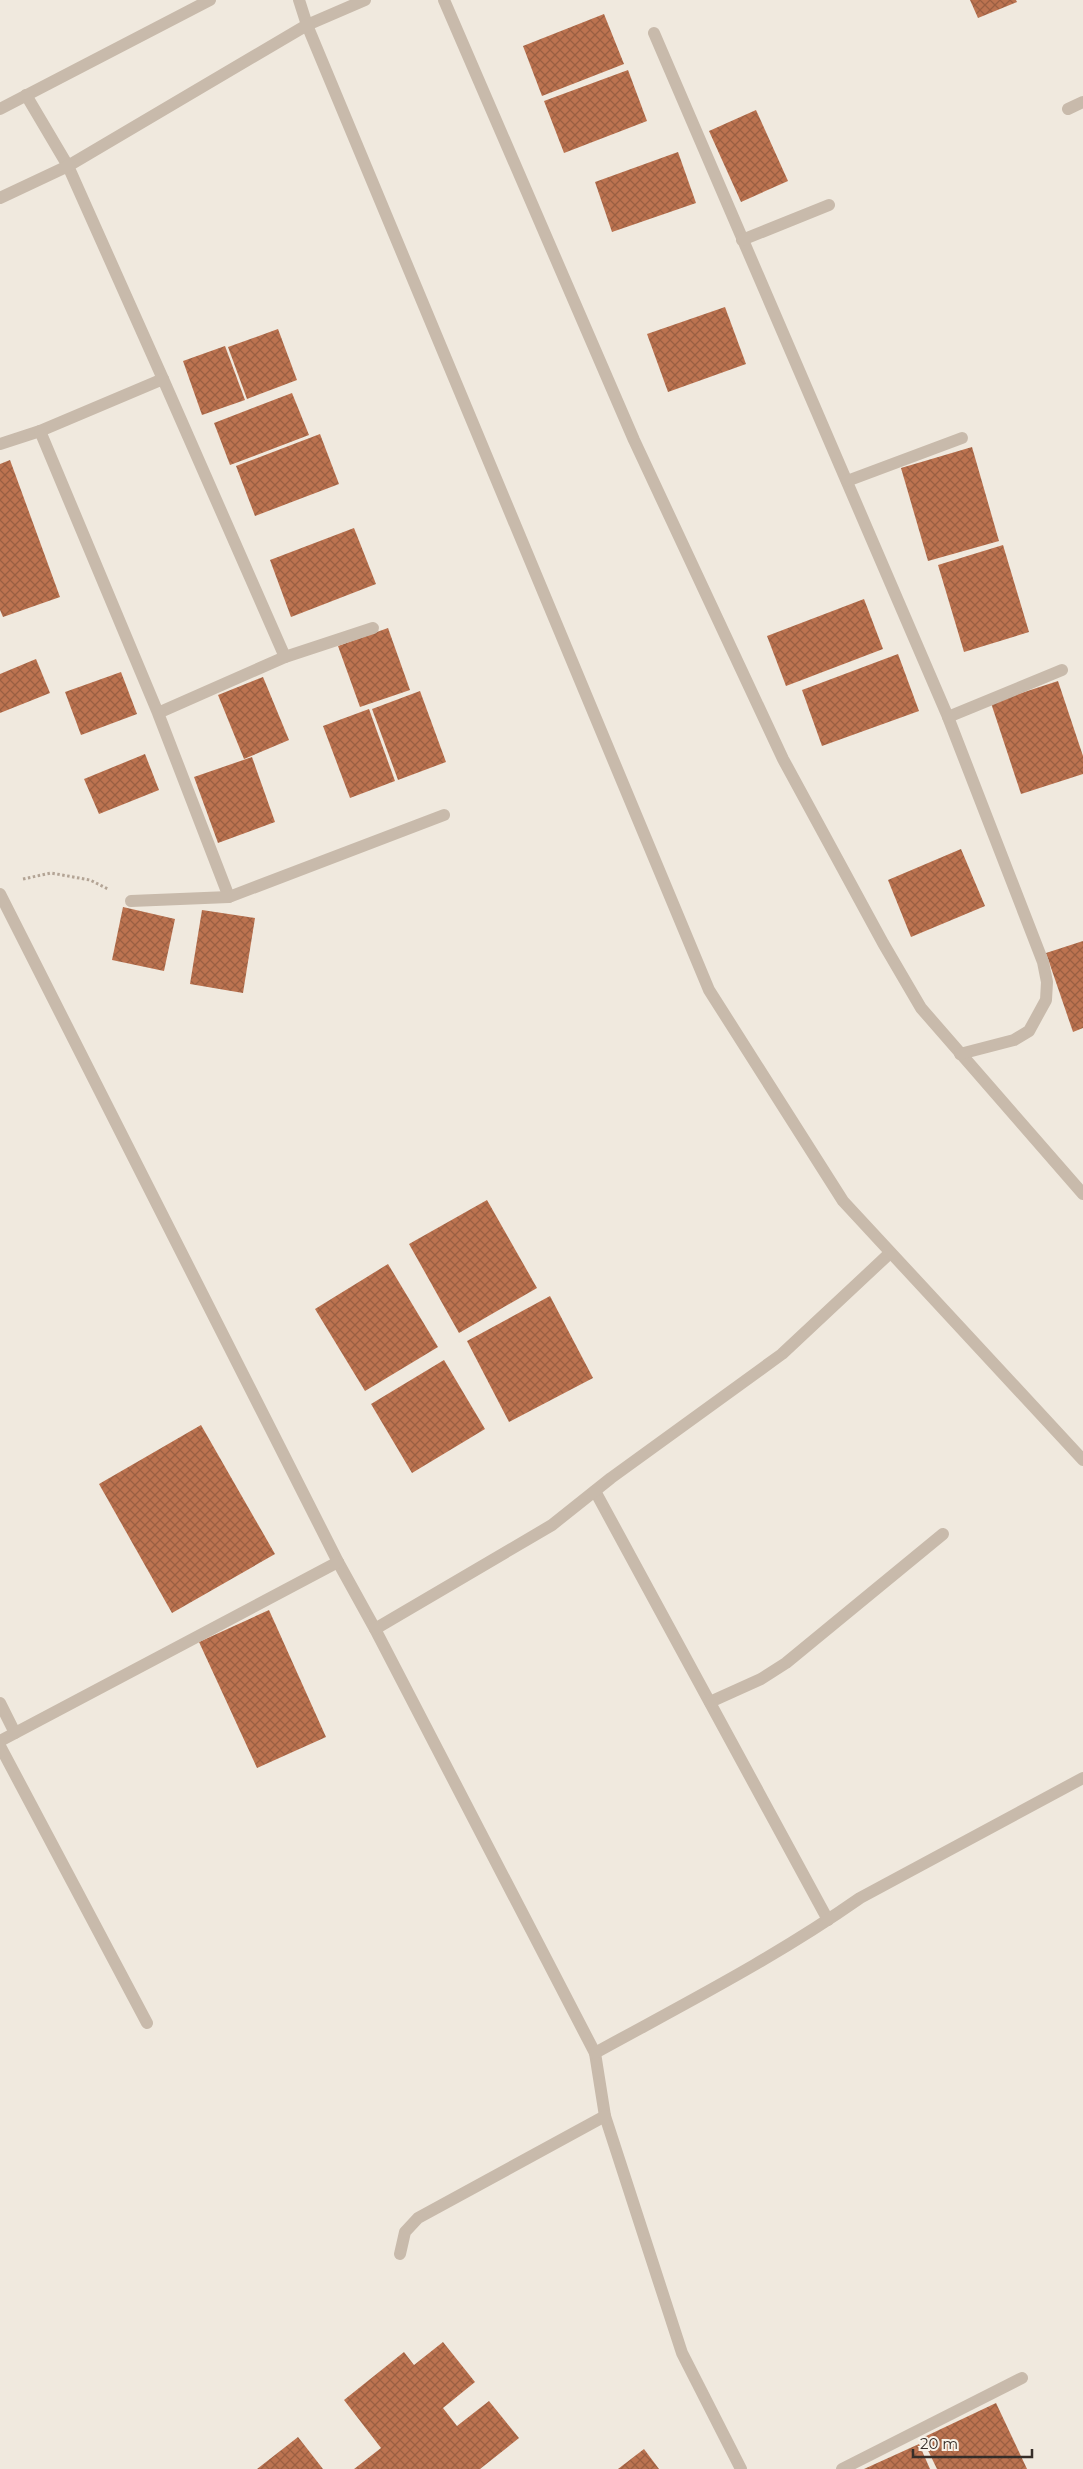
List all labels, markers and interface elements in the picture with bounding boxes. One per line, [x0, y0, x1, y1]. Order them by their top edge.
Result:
scale bar [913, 2426, 1032, 2458]
text: 20 m [920, 2434, 958, 2453]

